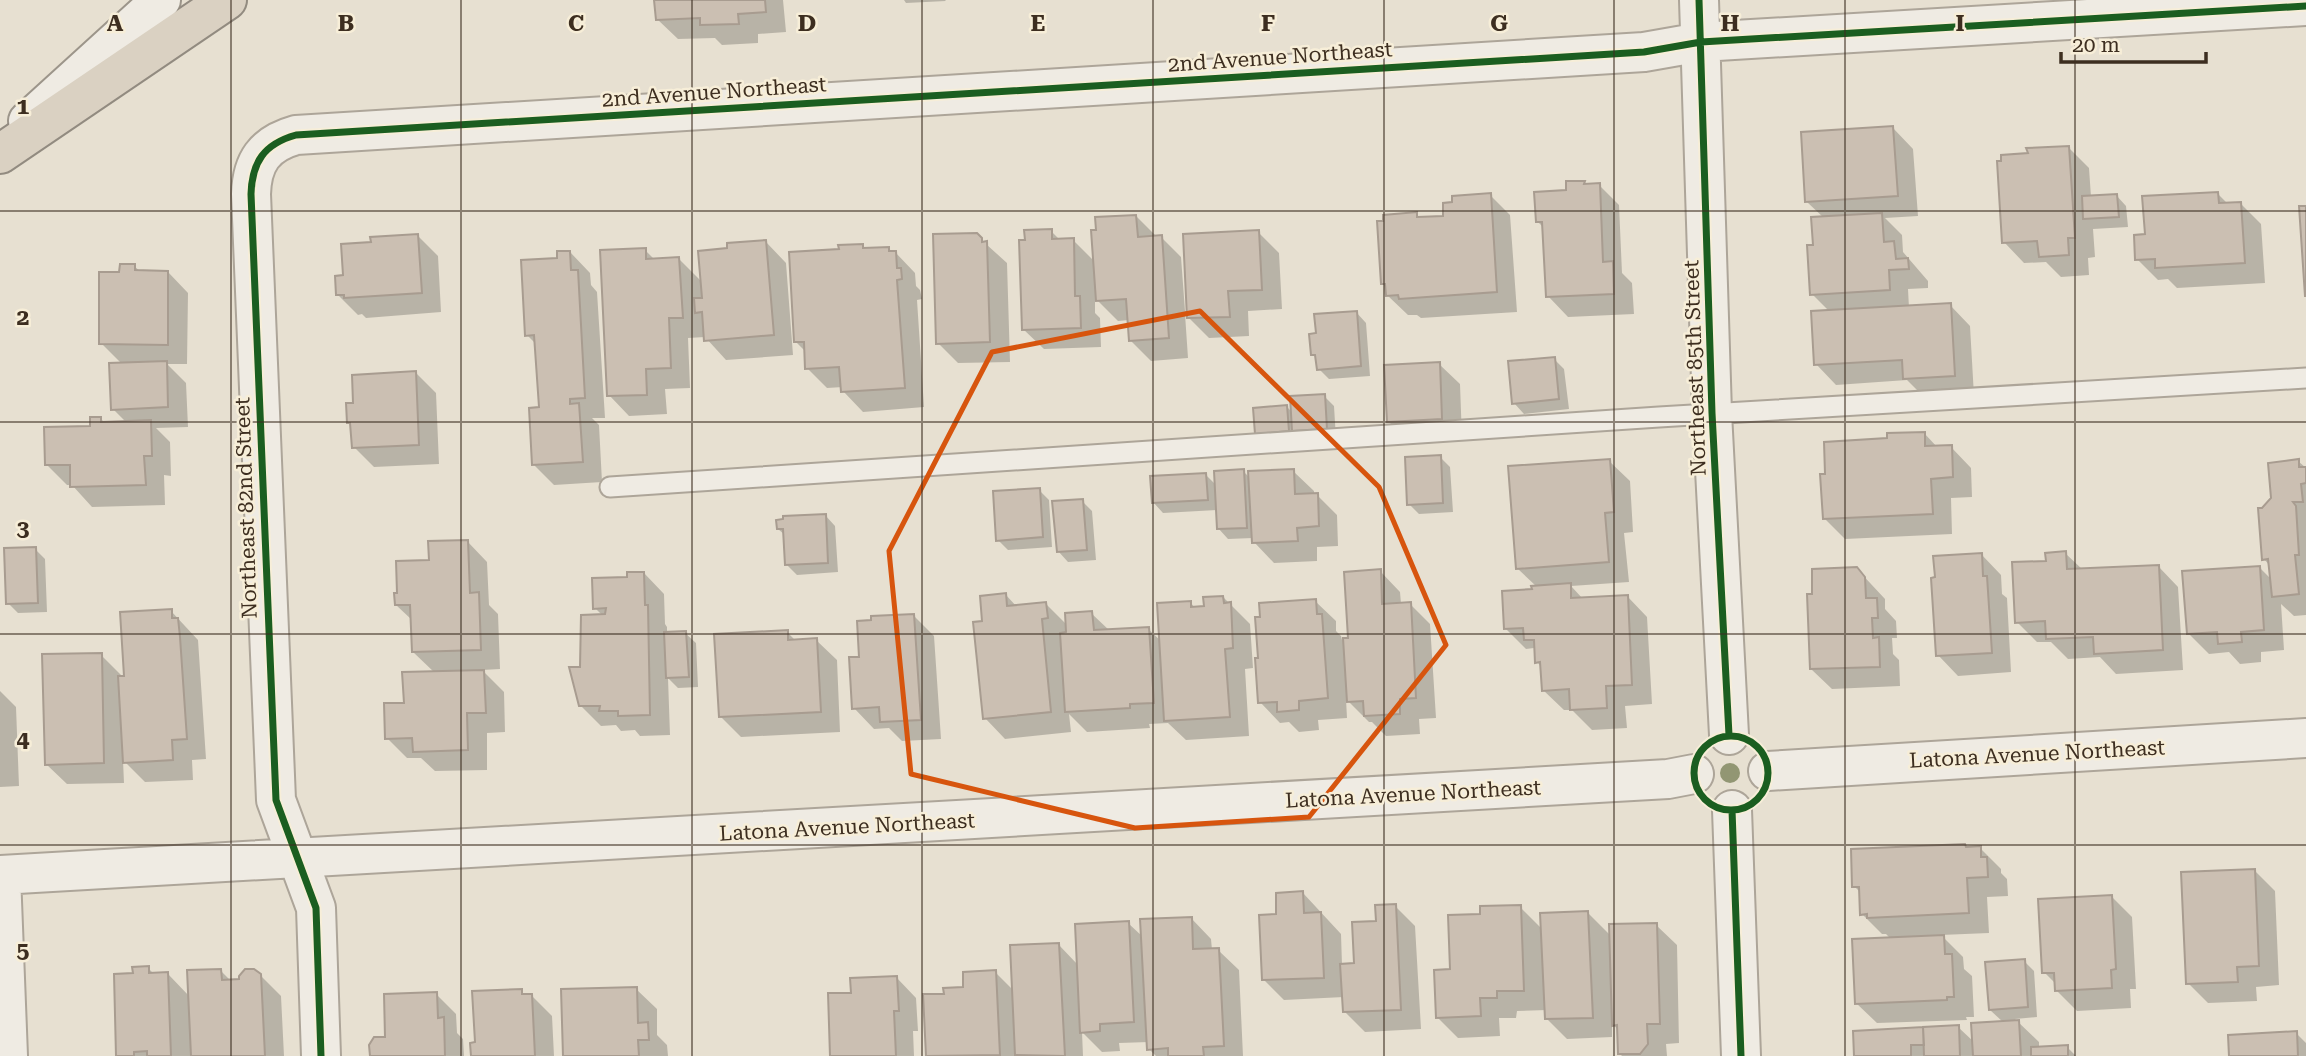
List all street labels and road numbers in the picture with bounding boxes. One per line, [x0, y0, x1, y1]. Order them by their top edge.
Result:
street label: 2nd Avenue Northeast [1167, 37, 1393, 77]
street label: 2nd Avenue Northeast [601, 72, 827, 112]
street label: Northeast 85th Street [1679, 259, 1711, 476]
street label: Northeast 82nd Street [230, 397, 262, 619]
street label: Latona Avenue Northeast [1908, 735, 2166, 773]
street label: Latona Avenue Northeast [1284, 775, 1542, 813]
street label: Latona Avenue Northeast [718, 808, 976, 846]

